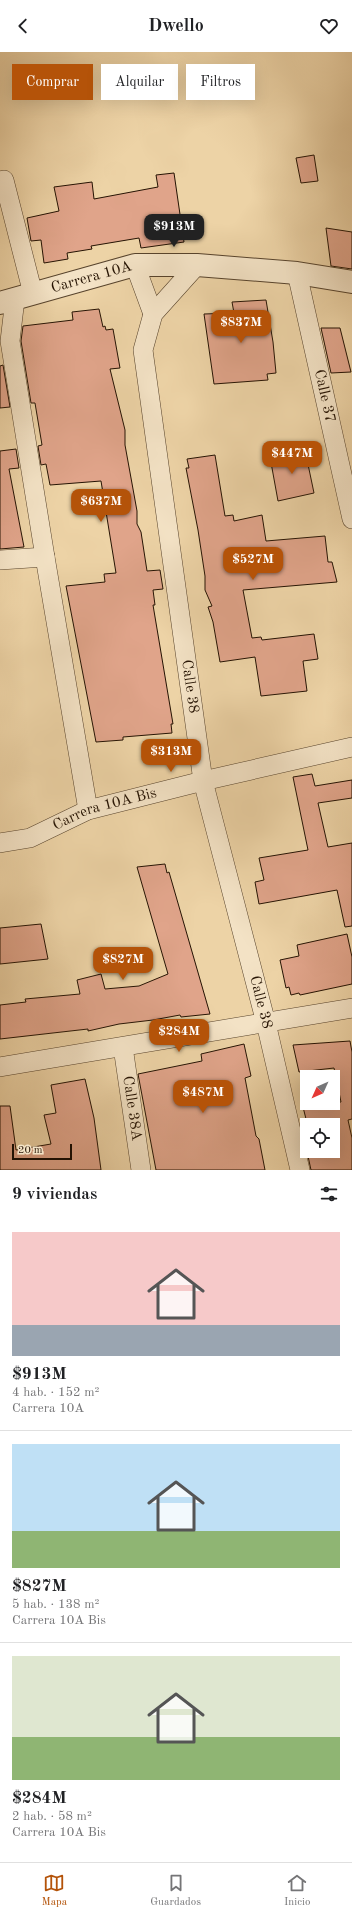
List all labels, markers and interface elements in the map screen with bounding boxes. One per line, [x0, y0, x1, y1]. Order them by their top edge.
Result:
icon: back [12, 15, 34, 37]
icon: heart [318, 15, 340, 37]
text: Dwello [148, 17, 204, 35]
chip: Comprar [12, 64, 93, 100]
chip: Alquilar [101, 64, 178, 100]
chip: Filtros [186, 64, 255, 100]
pin: $913M [146, 214, 202, 248]
text: $913M [153, 220, 195, 233]
street label: Carrera 10A [49, 259, 134, 296]
pin: $837M [213, 310, 269, 344]
text: $837M [220, 316, 262, 329]
street label: Calle 37 [311, 368, 338, 424]
pin: $447M [264, 441, 320, 475]
text: $447M [271, 447, 313, 460]
pin: $637M [73, 489, 129, 523]
text: $637M [80, 495, 122, 508]
pin: $527M [225, 547, 281, 581]
text: $527M [232, 553, 274, 566]
street label: Calle 38 [179, 659, 201, 714]
pin: $313M [143, 739, 199, 773]
text: $313M [150, 745, 192, 758]
street label: Carrera 10A Bis [50, 786, 158, 833]
pin: $827M [95, 947, 151, 981]
text: $827M [102, 953, 144, 966]
street label: Calle 38 [247, 974, 275, 1030]
pin: $284M [151, 1019, 207, 1053]
text: $284M [158, 1025, 200, 1038]
north arrow [300, 1070, 340, 1110]
map controls [300, 1070, 340, 1158]
street label: Calle 38A [120, 1075, 144, 1142]
pin: $487M [175, 1080, 231, 1114]
text: $487M [182, 1086, 224, 1099]
button: locate [300, 1118, 340, 1158]
scale bar [12, 1142, 72, 1161]
text: 20 m [18, 1145, 43, 1156]
icon: filters [318, 1183, 340, 1205]
text: 9 viviendas [12, 1186, 97, 1203]
icon: home [140, 1258, 212, 1330]
text: $913M [12, 1366, 67, 1383]
text: 4 hab. · 152 m² [12, 1386, 99, 1399]
text: Carrera 10A [12, 1402, 84, 1415]
icon: home [140, 1470, 212, 1542]
text: $827M [12, 1578, 67, 1595]
text: 5 hab. · 138 m² [12, 1598, 99, 1611]
text: Carrera 10A Bis [12, 1614, 106, 1627]
icon: home [140, 1682, 212, 1754]
text: $284M [12, 1790, 67, 1807]
text: 2 hab. · 58 m² [12, 1810, 92, 1823]
text: Carrera 10A Bis [12, 1826, 106, 1839]
tab: Mapa [41, 1872, 67, 1910]
tab: Guardados [150, 1872, 201, 1910]
tab: Inicio [284, 1872, 311, 1910]

